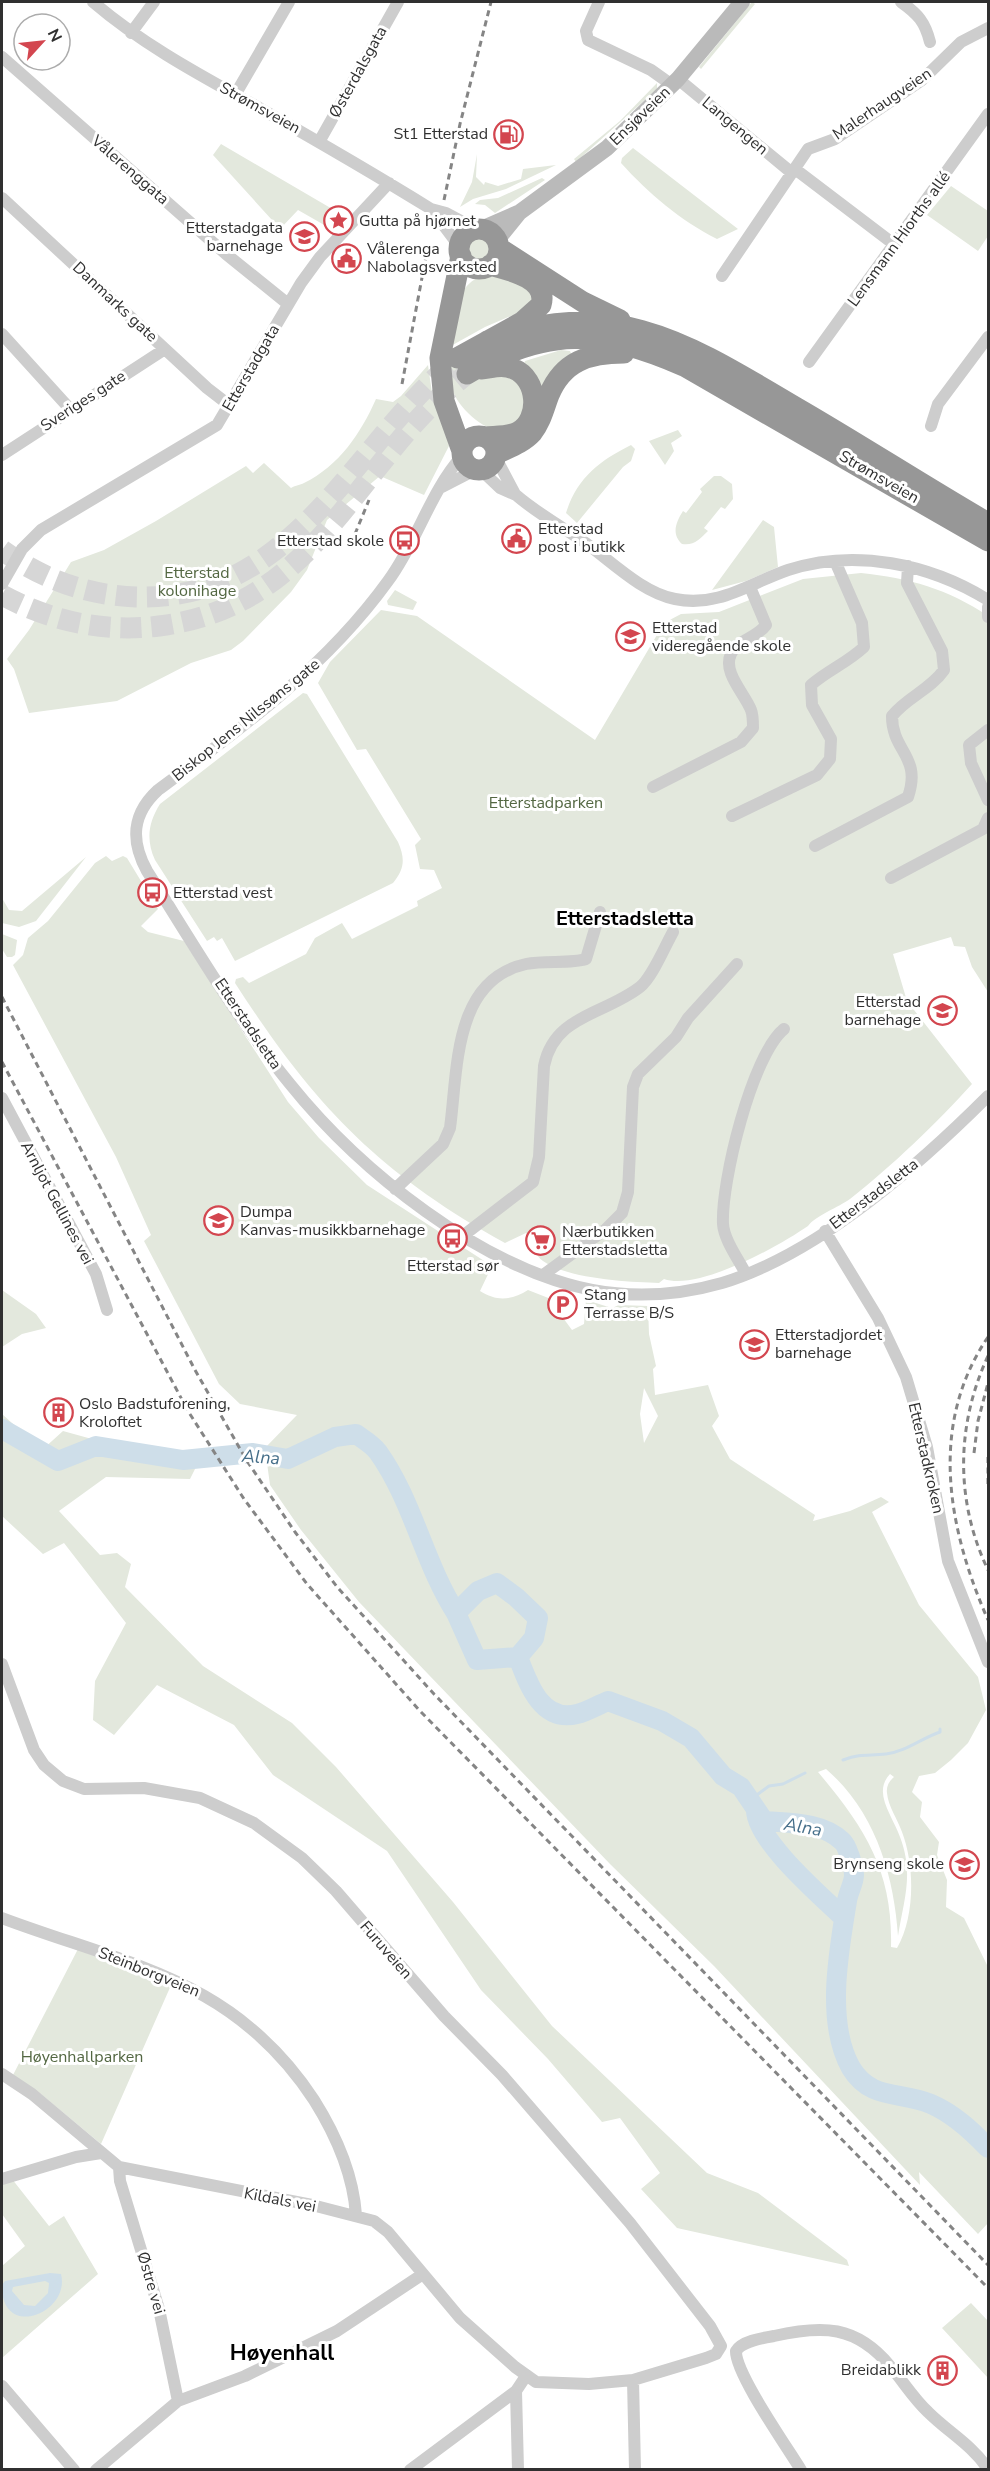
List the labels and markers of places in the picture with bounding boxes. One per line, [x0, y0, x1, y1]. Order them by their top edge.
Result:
fuel station icon: St1 Etterstad [493, 118, 525, 150]
place label: St1 Etterstad [394, 123, 488, 145]
place icon: Gutta på hjørnet [322, 205, 354, 237]
place label: Gutta på hjørnet [359, 210, 476, 232]
place label: Etterstadgata barnehage [186, 217, 283, 257]
school or university icon: Etterstadgata barnehage [288, 221, 320, 253]
place label: Vålerenga Nabolagsverksted [366, 238, 497, 278]
public building icon: Vålerenga Nabolagsverksted [330, 242, 362, 274]
place label: Etterstad post i butikk [538, 518, 626, 558]
public building icon: Etterstad post i butikk [501, 522, 533, 554]
bus stop icon: Etterstad skole [389, 525, 421, 557]
place label: Etterstad skole [277, 530, 384, 552]
place label: Etterstad videregående skole [652, 617, 791, 657]
school or university icon: Etterstad videregående skole [615, 621, 647, 653]
bus stop icon: Etterstad vest [136, 877, 168, 909]
place label: Etterstad vest [173, 882, 273, 904]
place label: Etterstad barnehage [844, 991, 921, 1031]
school or university icon: Etterstad barnehage [926, 995, 958, 1027]
place label: Dumpa Kanvas-musikkbarnehage [240, 1201, 425, 1241]
school or university icon: Dumpa Kanvas-musikkbarnehage [203, 1205, 235, 1237]
place label: Nærbutikken Etterstadsletta [562, 1221, 668, 1261]
bus stop icon: Etterstad sør [437, 1222, 469, 1254]
supermarket icon: Nærbutikken Etterstadsletta [525, 1225, 557, 1257]
place label: Etterstad sør [407, 1255, 499, 1277]
place label: Stang Terrasse B/S [584, 1284, 674, 1324]
parking icon: Stang Terrasse B/S [547, 1288, 579, 1320]
place label: Etterstadjordet barnehage [775, 1324, 882, 1364]
school or university icon: Etterstadjordet barnehage [738, 1328, 770, 1360]
place label: Oslo Badstuforening, Kroloftet [79, 1393, 231, 1433]
building icon: Oslo Badstuforening, Kroloftet [42, 1397, 74, 1429]
school or university icon: Brynseng skole [949, 1848, 981, 1880]
place label: Brynseng skole [833, 1853, 944, 1875]
building icon: Breidablikk [926, 2354, 958, 2386]
place label: Breidablikk [841, 2359, 922, 2381]

